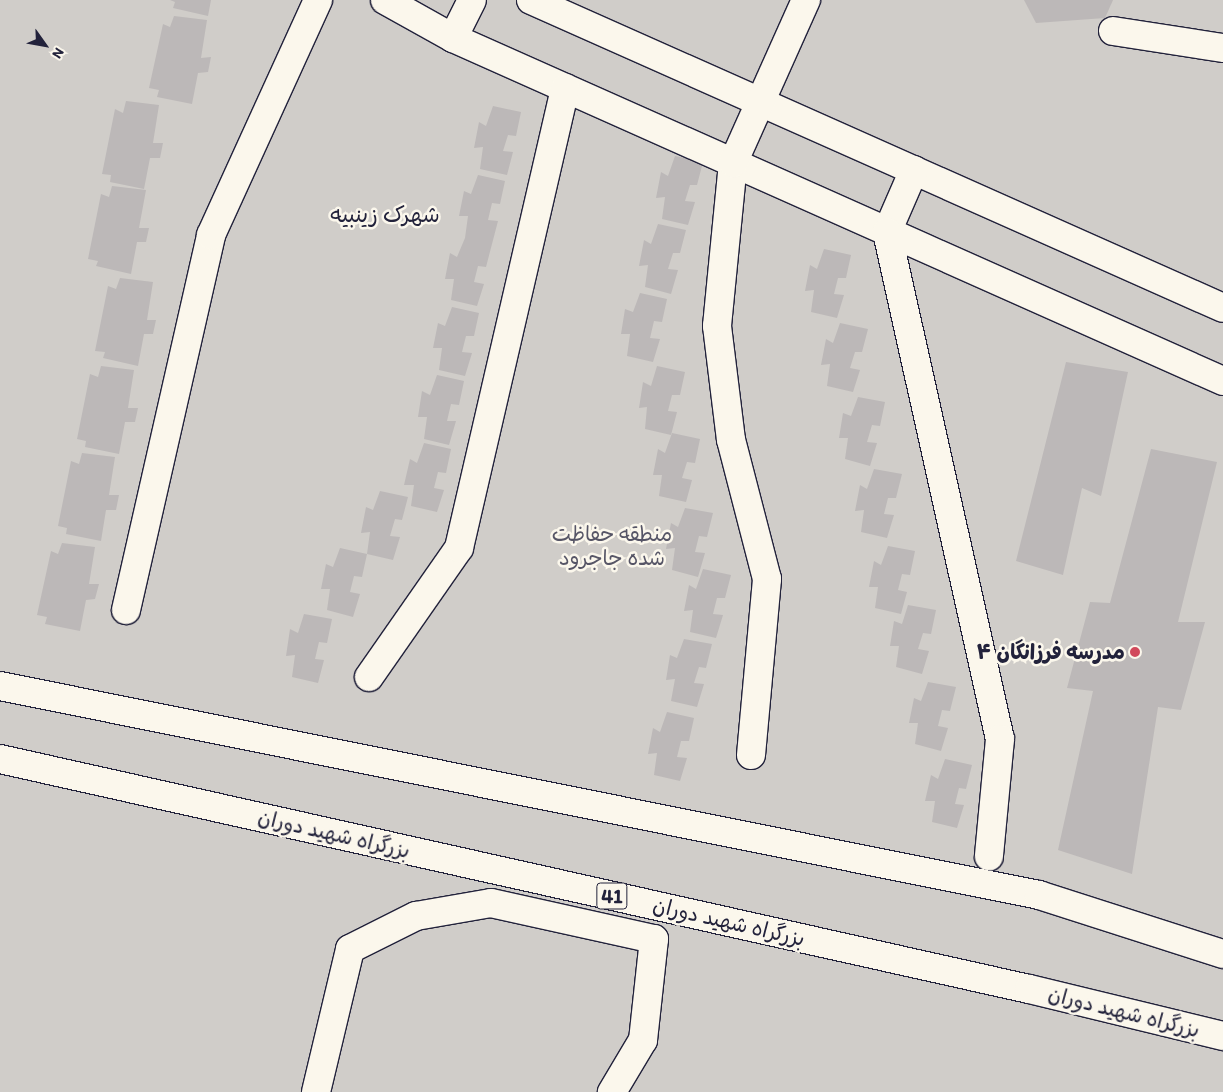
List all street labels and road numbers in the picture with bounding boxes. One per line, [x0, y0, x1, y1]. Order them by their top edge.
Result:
street label: بزرگراه شهید دوران [256, 804, 412, 864]
road number: 41 [596, 878, 628, 914]
street label: بزرگراه شهید دوران [651, 892, 807, 952]
street label: بزرگراه شهید دوران [1046, 981, 1202, 1043]

